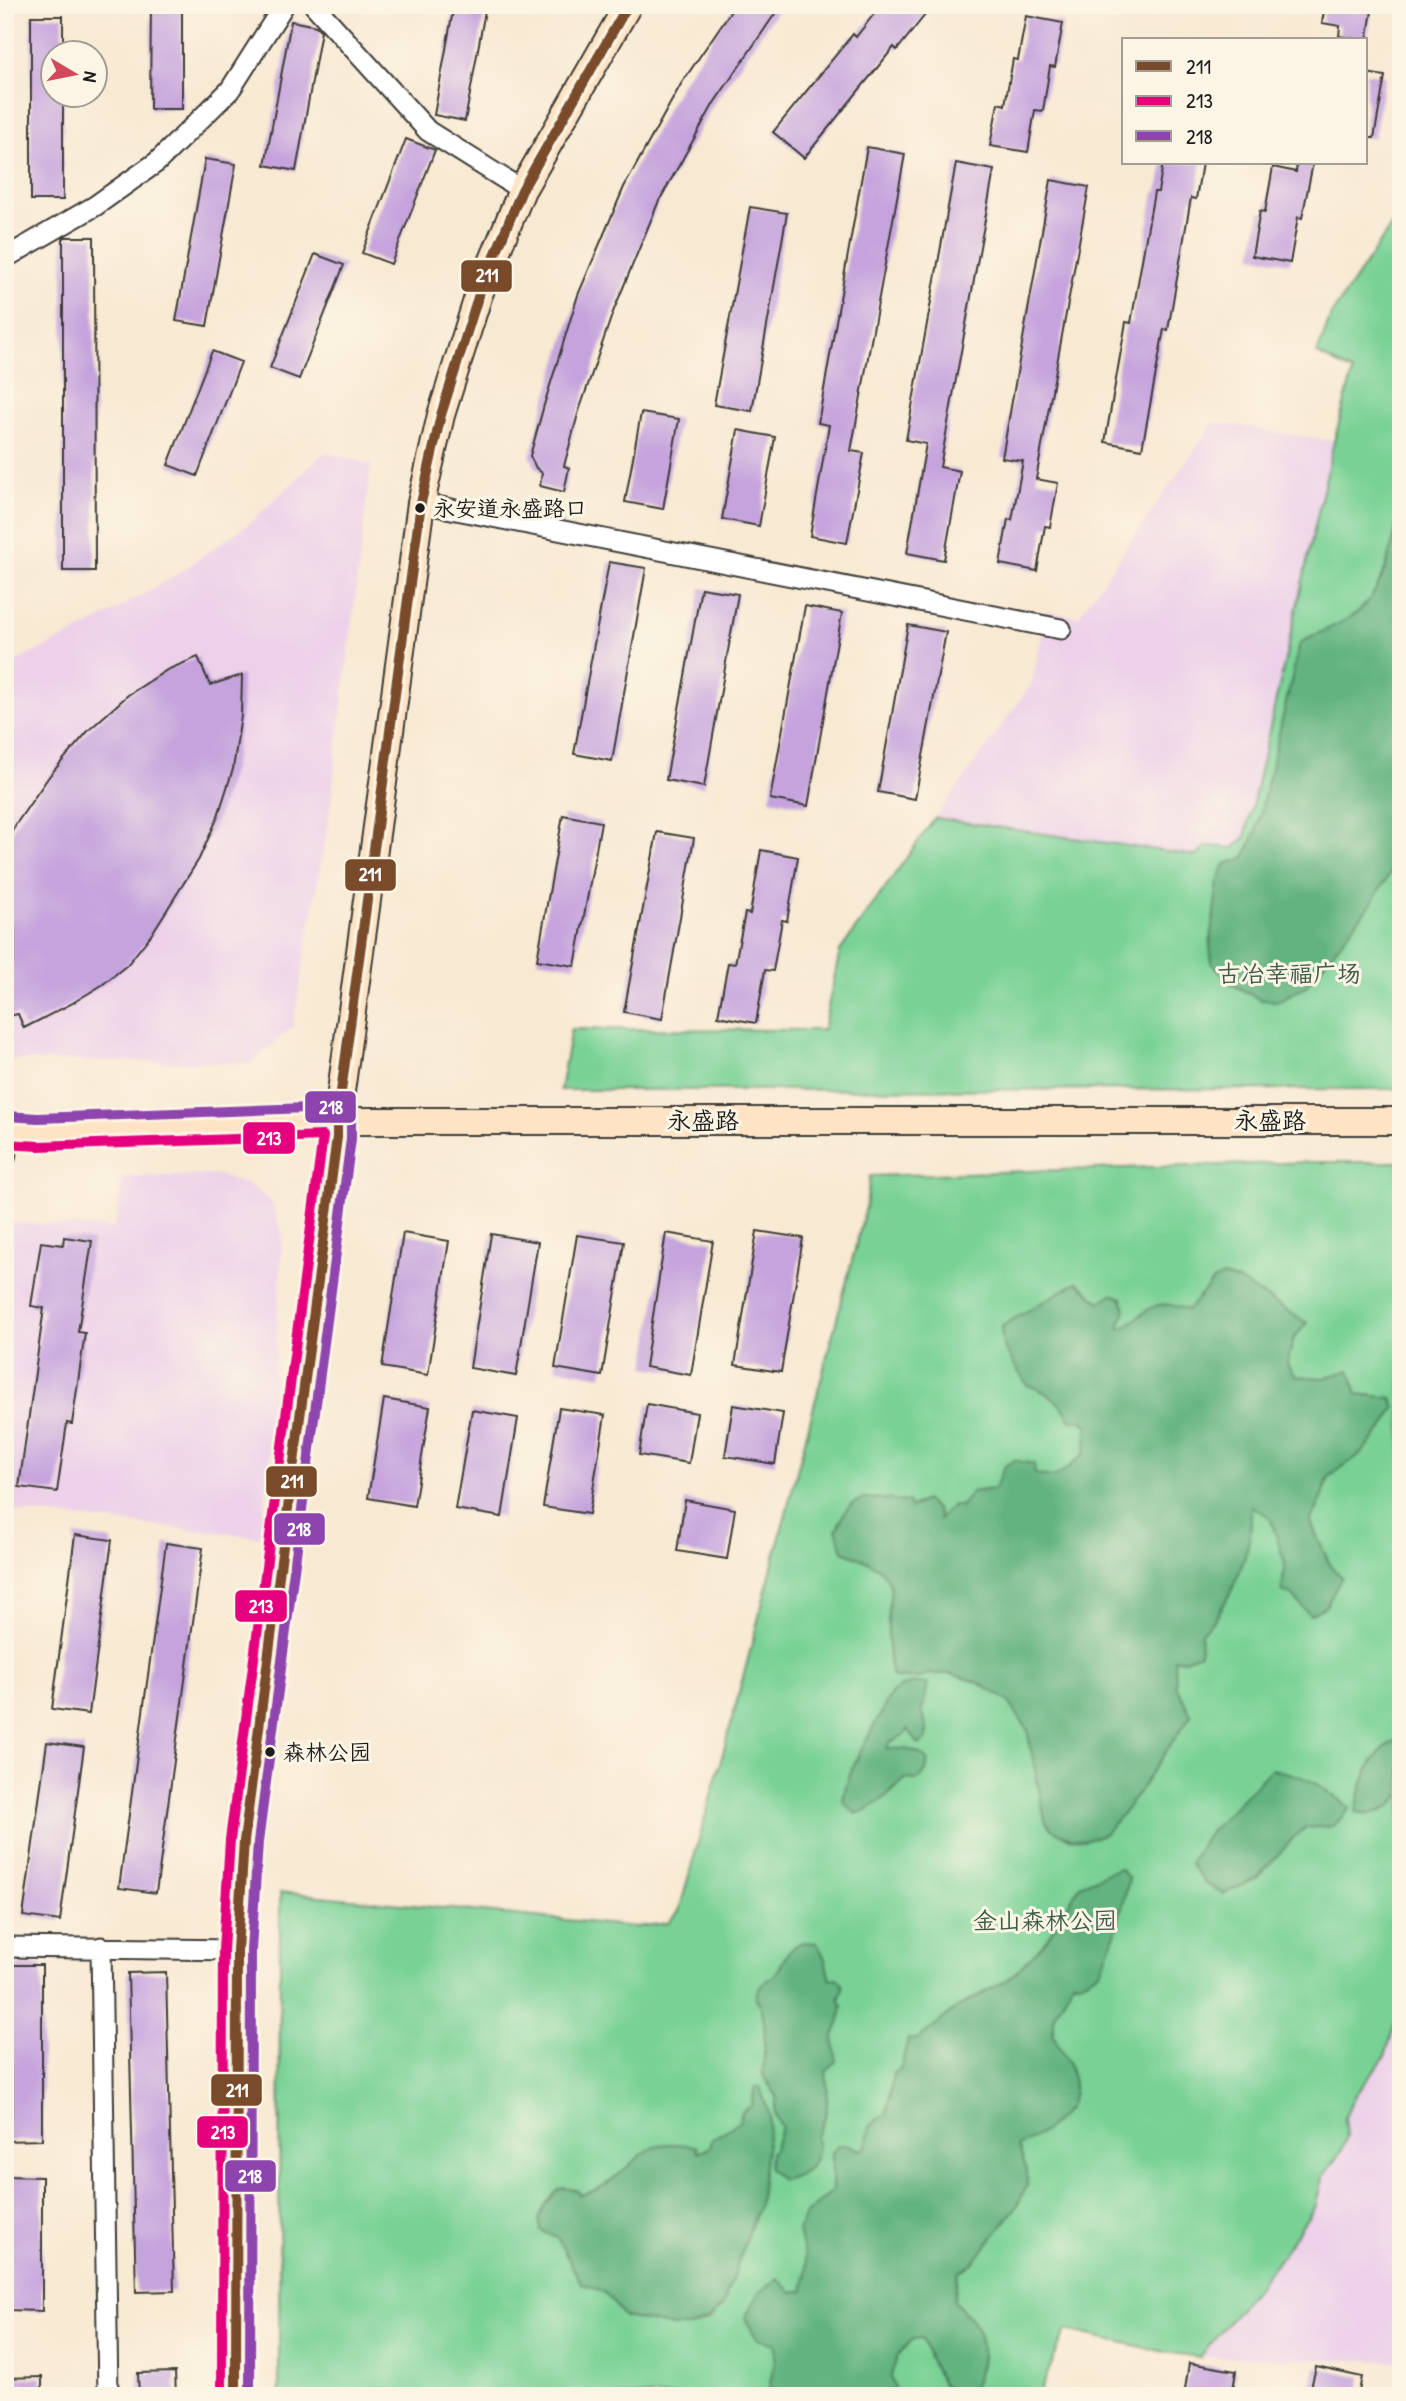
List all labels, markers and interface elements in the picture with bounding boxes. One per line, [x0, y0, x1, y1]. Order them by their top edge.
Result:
north arrow [38, 38, 108, 108]
legend [1122, 38, 1368, 164]
text: 211 [1186, 52, 1211, 81]
text: N [77, 70, 104, 84]
text: 213 [1186, 86, 1213, 115]
text: 218 [1186, 122, 1213, 151]
line badge: 211 [460, 259, 513, 293]
text: 211 [476, 262, 498, 288]
place label: 永安道永盛路口 [433, 493, 587, 523]
marker: 永安道永盛路口 [413, 501, 427, 515]
line badge: 211 [344, 858, 397, 892]
text: 211 [359, 861, 381, 887]
park label: 古冶幸福广场 [1217, 957, 1361, 989]
line badge: 218 [304, 1090, 357, 1124]
text: 218 [319, 1094, 343, 1120]
street label: 永盛路 [667, 1104, 739, 1136]
street label: 永盛路 [1234, 1104, 1306, 1136]
line badge: 213 [242, 1121, 296, 1155]
text: 213 [257, 1125, 282, 1151]
line badge: 211 [265, 1465, 318, 1498]
text: 211 [281, 1468, 303, 1494]
line badge: 218 [273, 1512, 326, 1546]
text: 218 [287, 1516, 311, 1542]
line badge: 213 [234, 1589, 288, 1623]
text: 213 [249, 1593, 274, 1619]
place label: 森林公园 [283, 1737, 371, 1767]
marker: 森林公园 [263, 1745, 277, 1759]
park label: 金山森林公园 [973, 1904, 1117, 1936]
line badge: 211 [210, 2073, 263, 2107]
text: 211 [226, 2077, 248, 2103]
line badge: 213 [196, 2115, 249, 2149]
text: 213 [211, 2119, 236, 2145]
line badge: 218 [224, 2159, 277, 2193]
text: 218 [238, 2163, 262, 2189]

